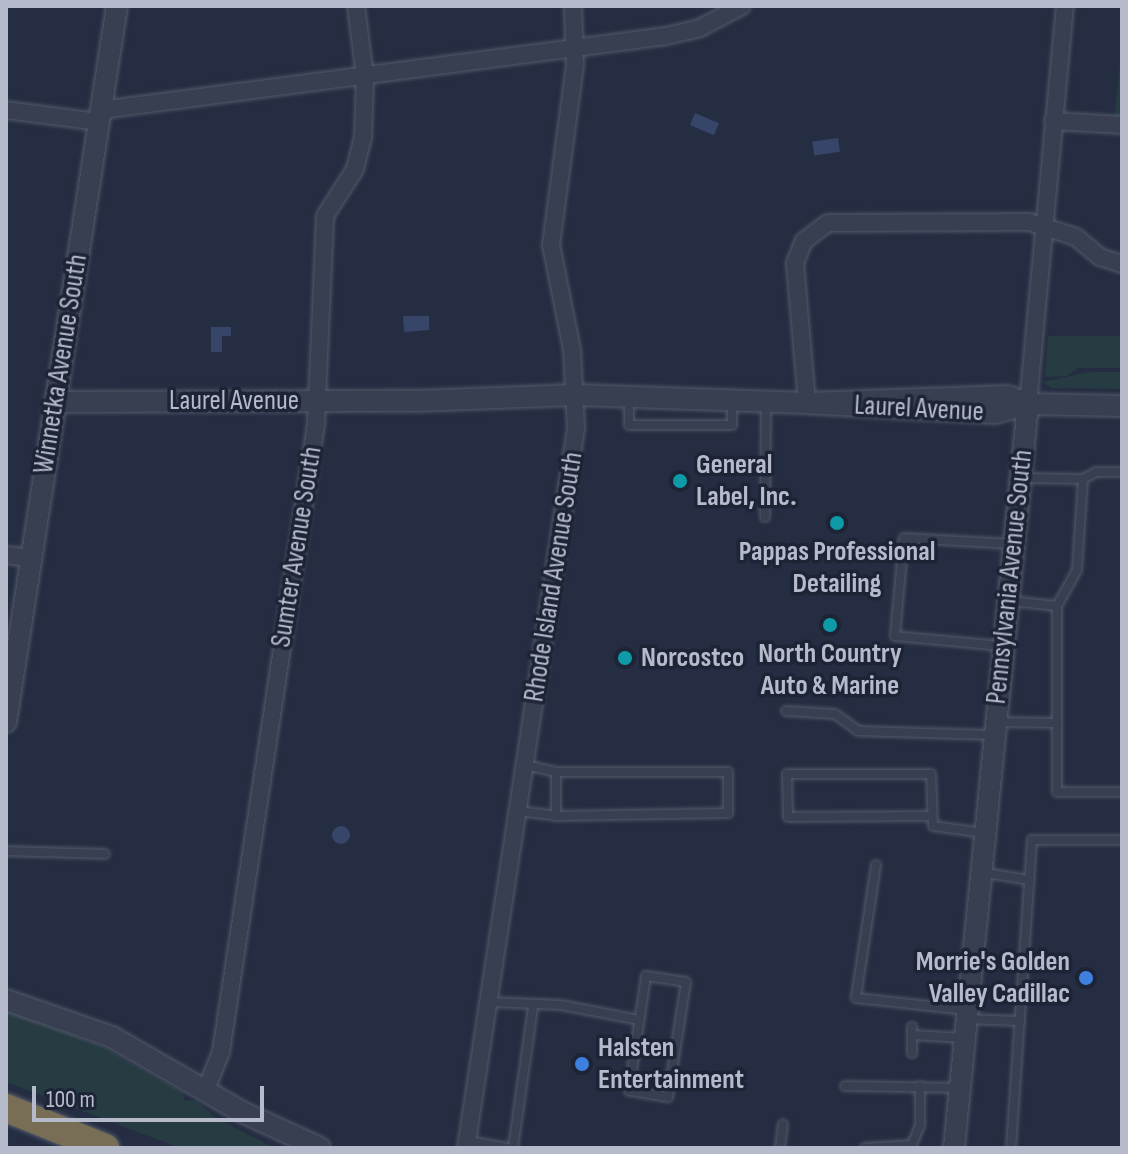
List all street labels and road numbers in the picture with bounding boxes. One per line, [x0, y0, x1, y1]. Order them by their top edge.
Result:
street label: Winnetka Avenue South [27, 252, 95, 476]
street label: Laurel Avenue [169, 384, 299, 418]
street label: Laurel Avenue [853, 389, 985, 429]
street label: Sumter Avenue South [265, 444, 329, 650]
street label: Pennsylvania Avenue South [980, 448, 1040, 706]
street label: Rhode Island Avenue South [518, 450, 590, 704]

